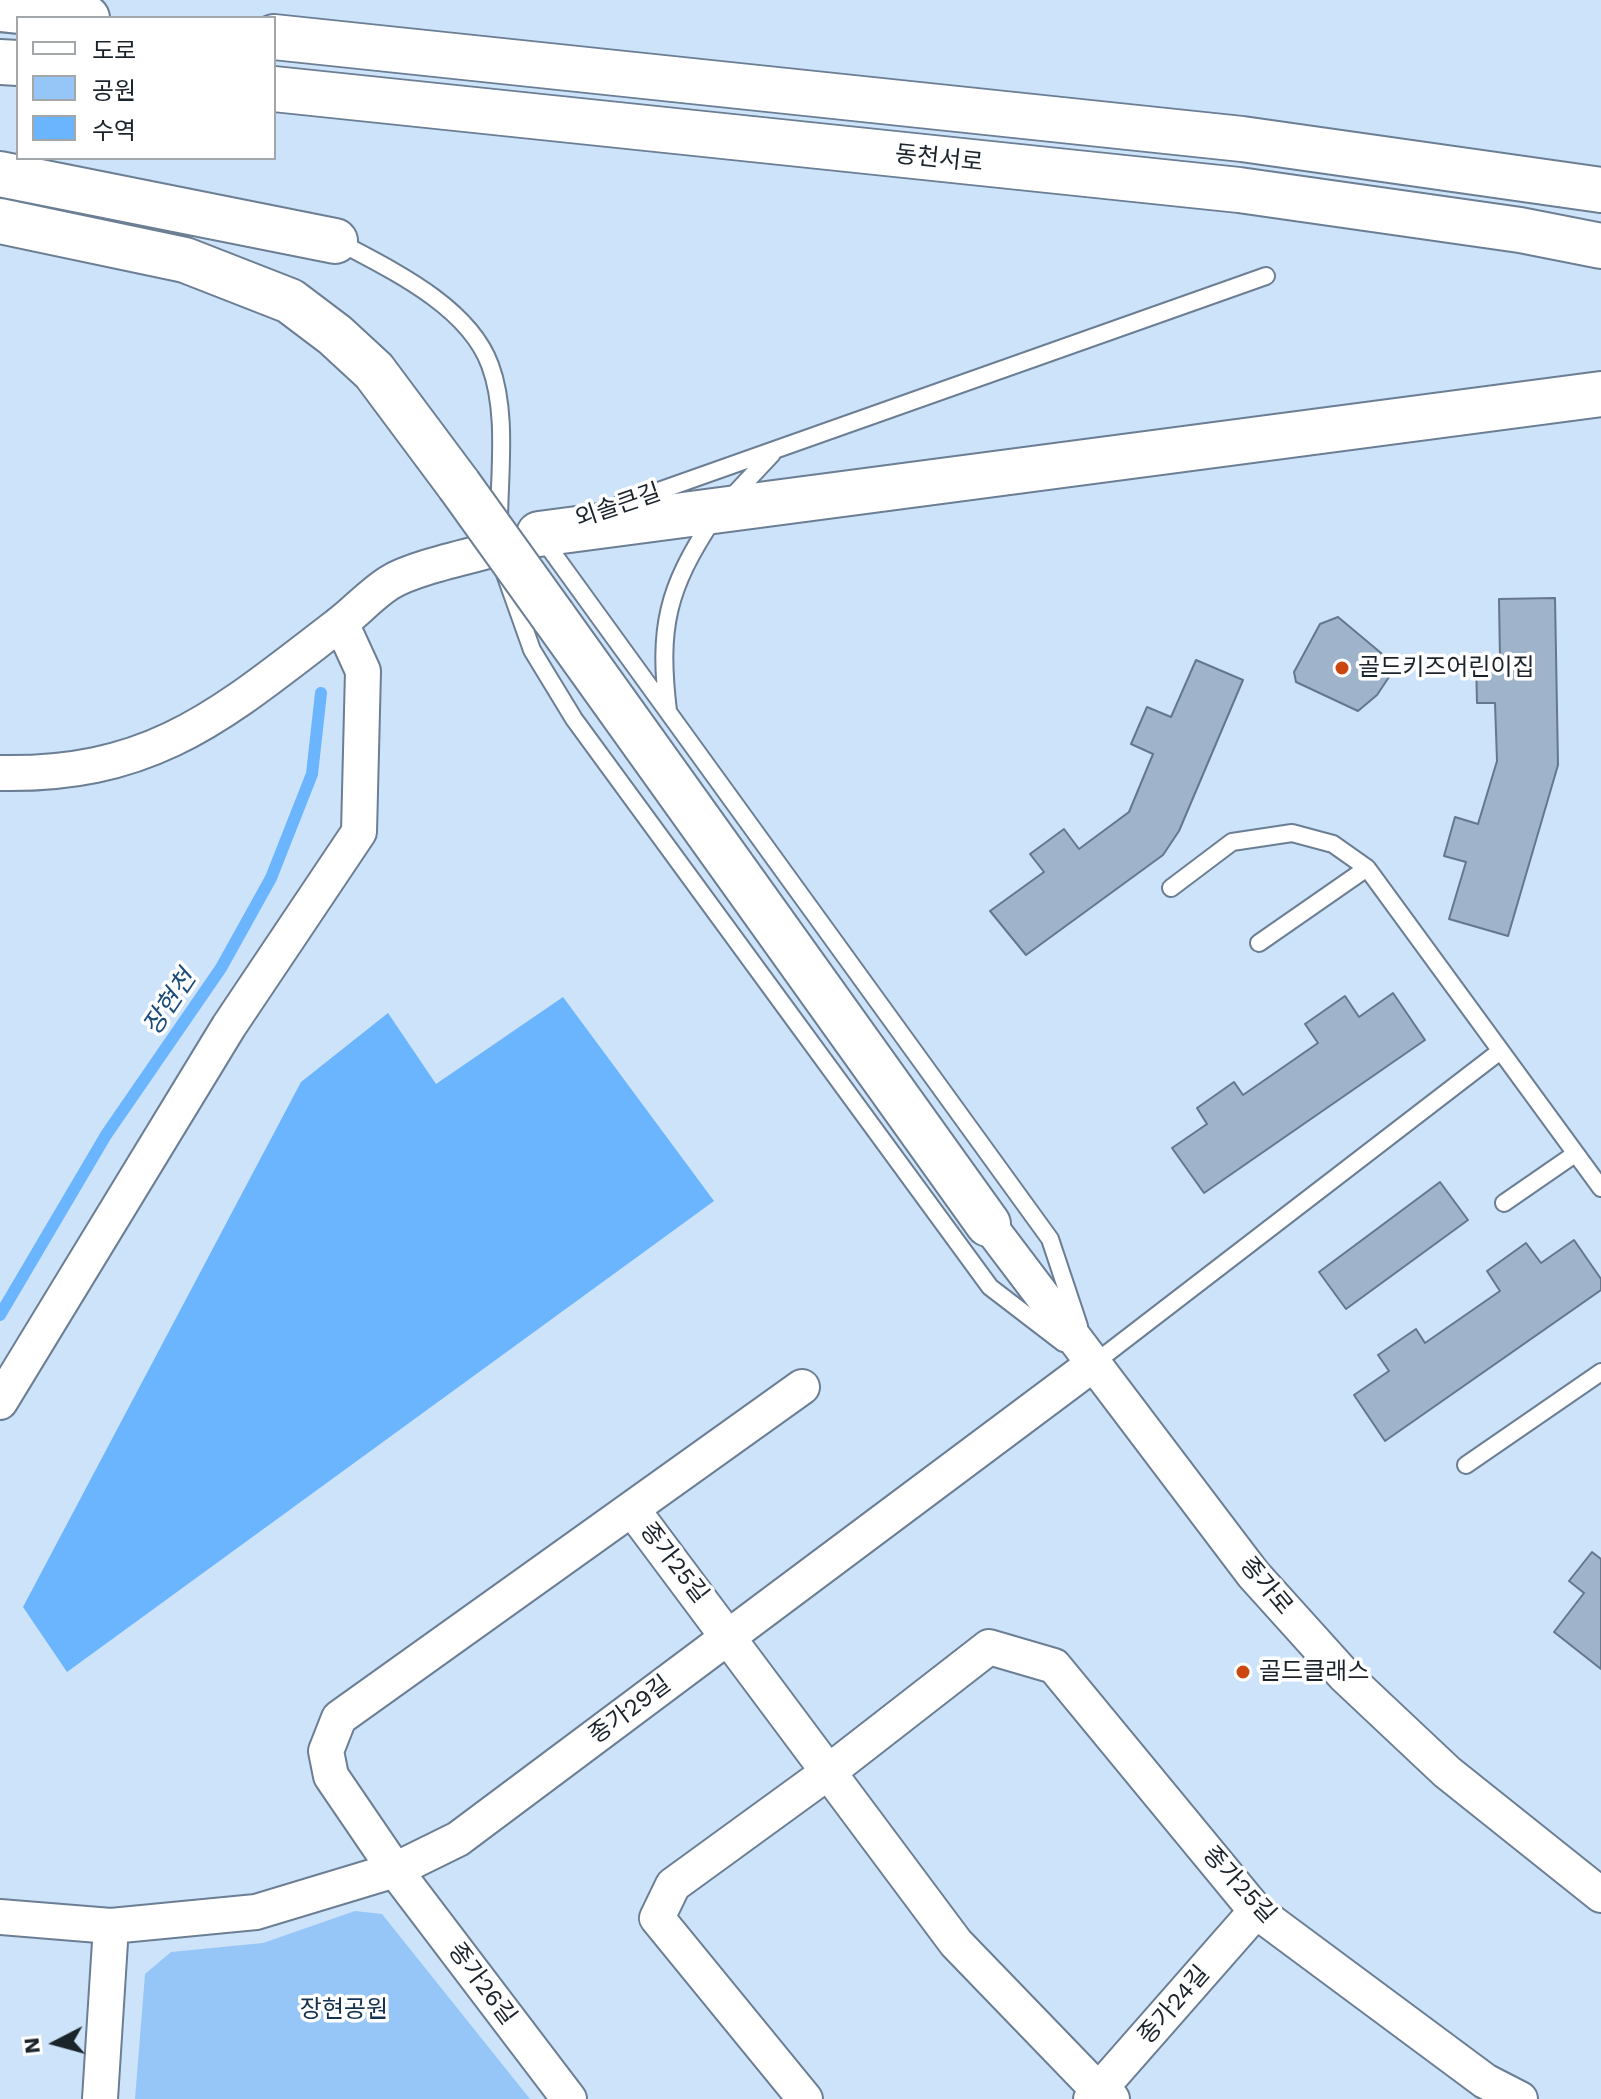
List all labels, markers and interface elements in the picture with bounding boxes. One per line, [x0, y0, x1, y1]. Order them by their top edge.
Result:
legend [16, 16, 276, 160]
text: 도로 [92, 37, 136, 65]
text: 공원 [92, 77, 136, 105]
text: 수역 [92, 117, 136, 145]
street label: 동천서로 [894, 140, 984, 178]
street label: 외솔큰길 [572, 478, 664, 534]
place label: 골드키즈어린이집 [1358, 654, 1535, 682]
marker: 골드키즈어린이집 [1333, 659, 1351, 677]
water label: 장현천 [137, 965, 203, 1041]
street label: 종가25길 [634, 1517, 714, 1609]
street label: 종가로 [1234, 1551, 1298, 1621]
place label: 골드클래스 [1259, 1658, 1369, 1686]
marker: 골드클래스 [1234, 1663, 1252, 1681]
street label: 종가29길 [583, 1670, 677, 1750]
street label: 종가25길 [1196, 1841, 1282, 1929]
street label: 종가26길 [442, 1937, 522, 2031]
street label: 종가24길 [1132, 1960, 1216, 2050]
park label: 장현공원 [300, 1996, 388, 2024]
north arrow [16, 2003, 96, 2083]
text: N [18, 2036, 45, 2055]

